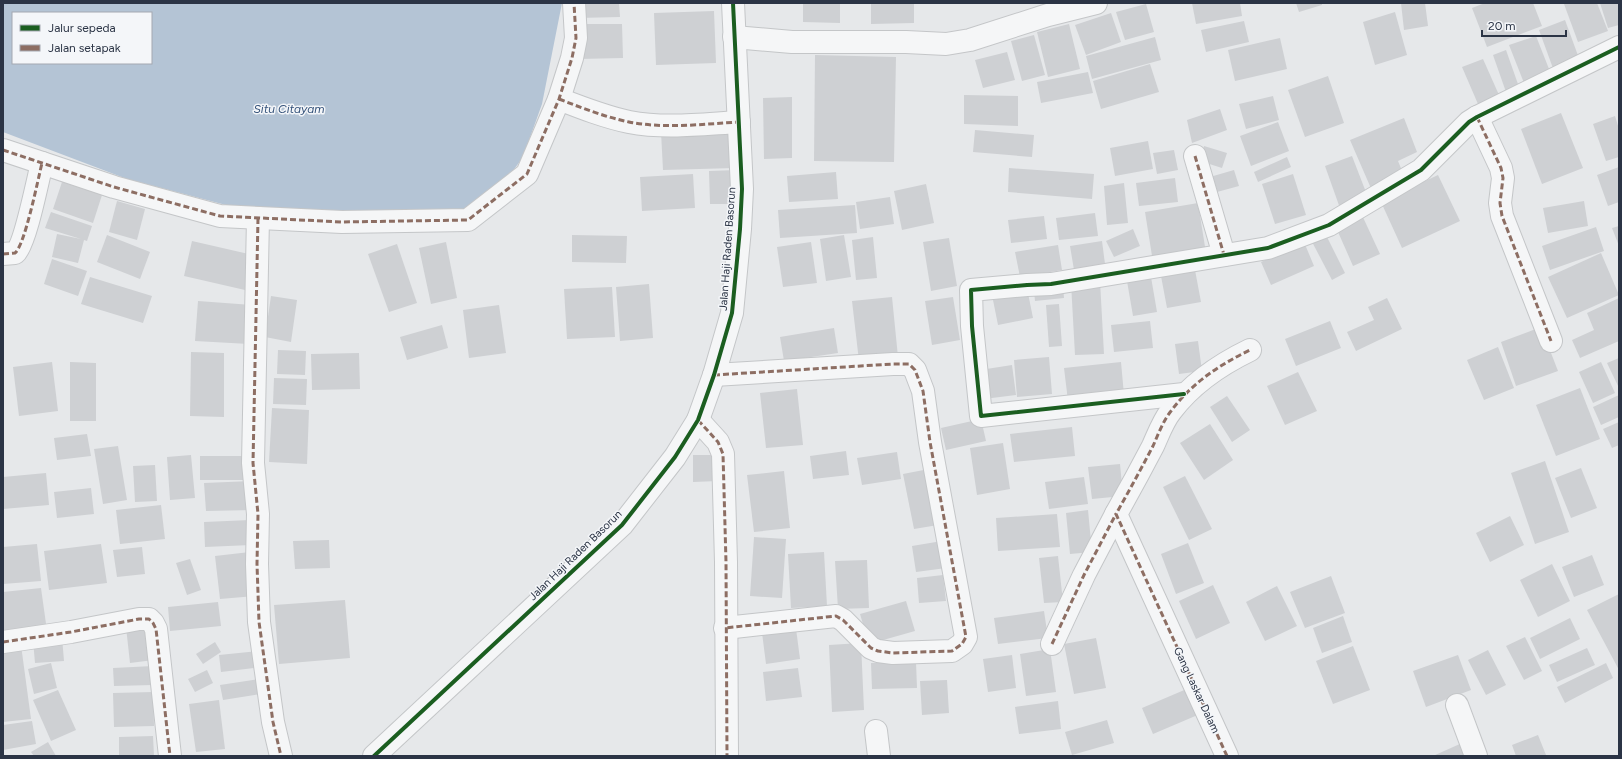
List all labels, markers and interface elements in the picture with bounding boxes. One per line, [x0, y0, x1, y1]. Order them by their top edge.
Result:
legend [12, 12, 152, 64]
scale bar [1482, 12, 1566, 38]
text: 20 m [1488, 19, 1516, 33]
text: Jalur sepeda [48, 21, 116, 35]
text: Jalan setapak [48, 41, 121, 55]
water label: Situ Citayam [254, 102, 325, 116]
street label: Jalan Haji Raden Basorun [717, 187, 738, 311]
street label: Jalan Haji Raden Basorun [526, 508, 624, 603]
street label: Gang Laskar Dalam [1171, 645, 1222, 735]

